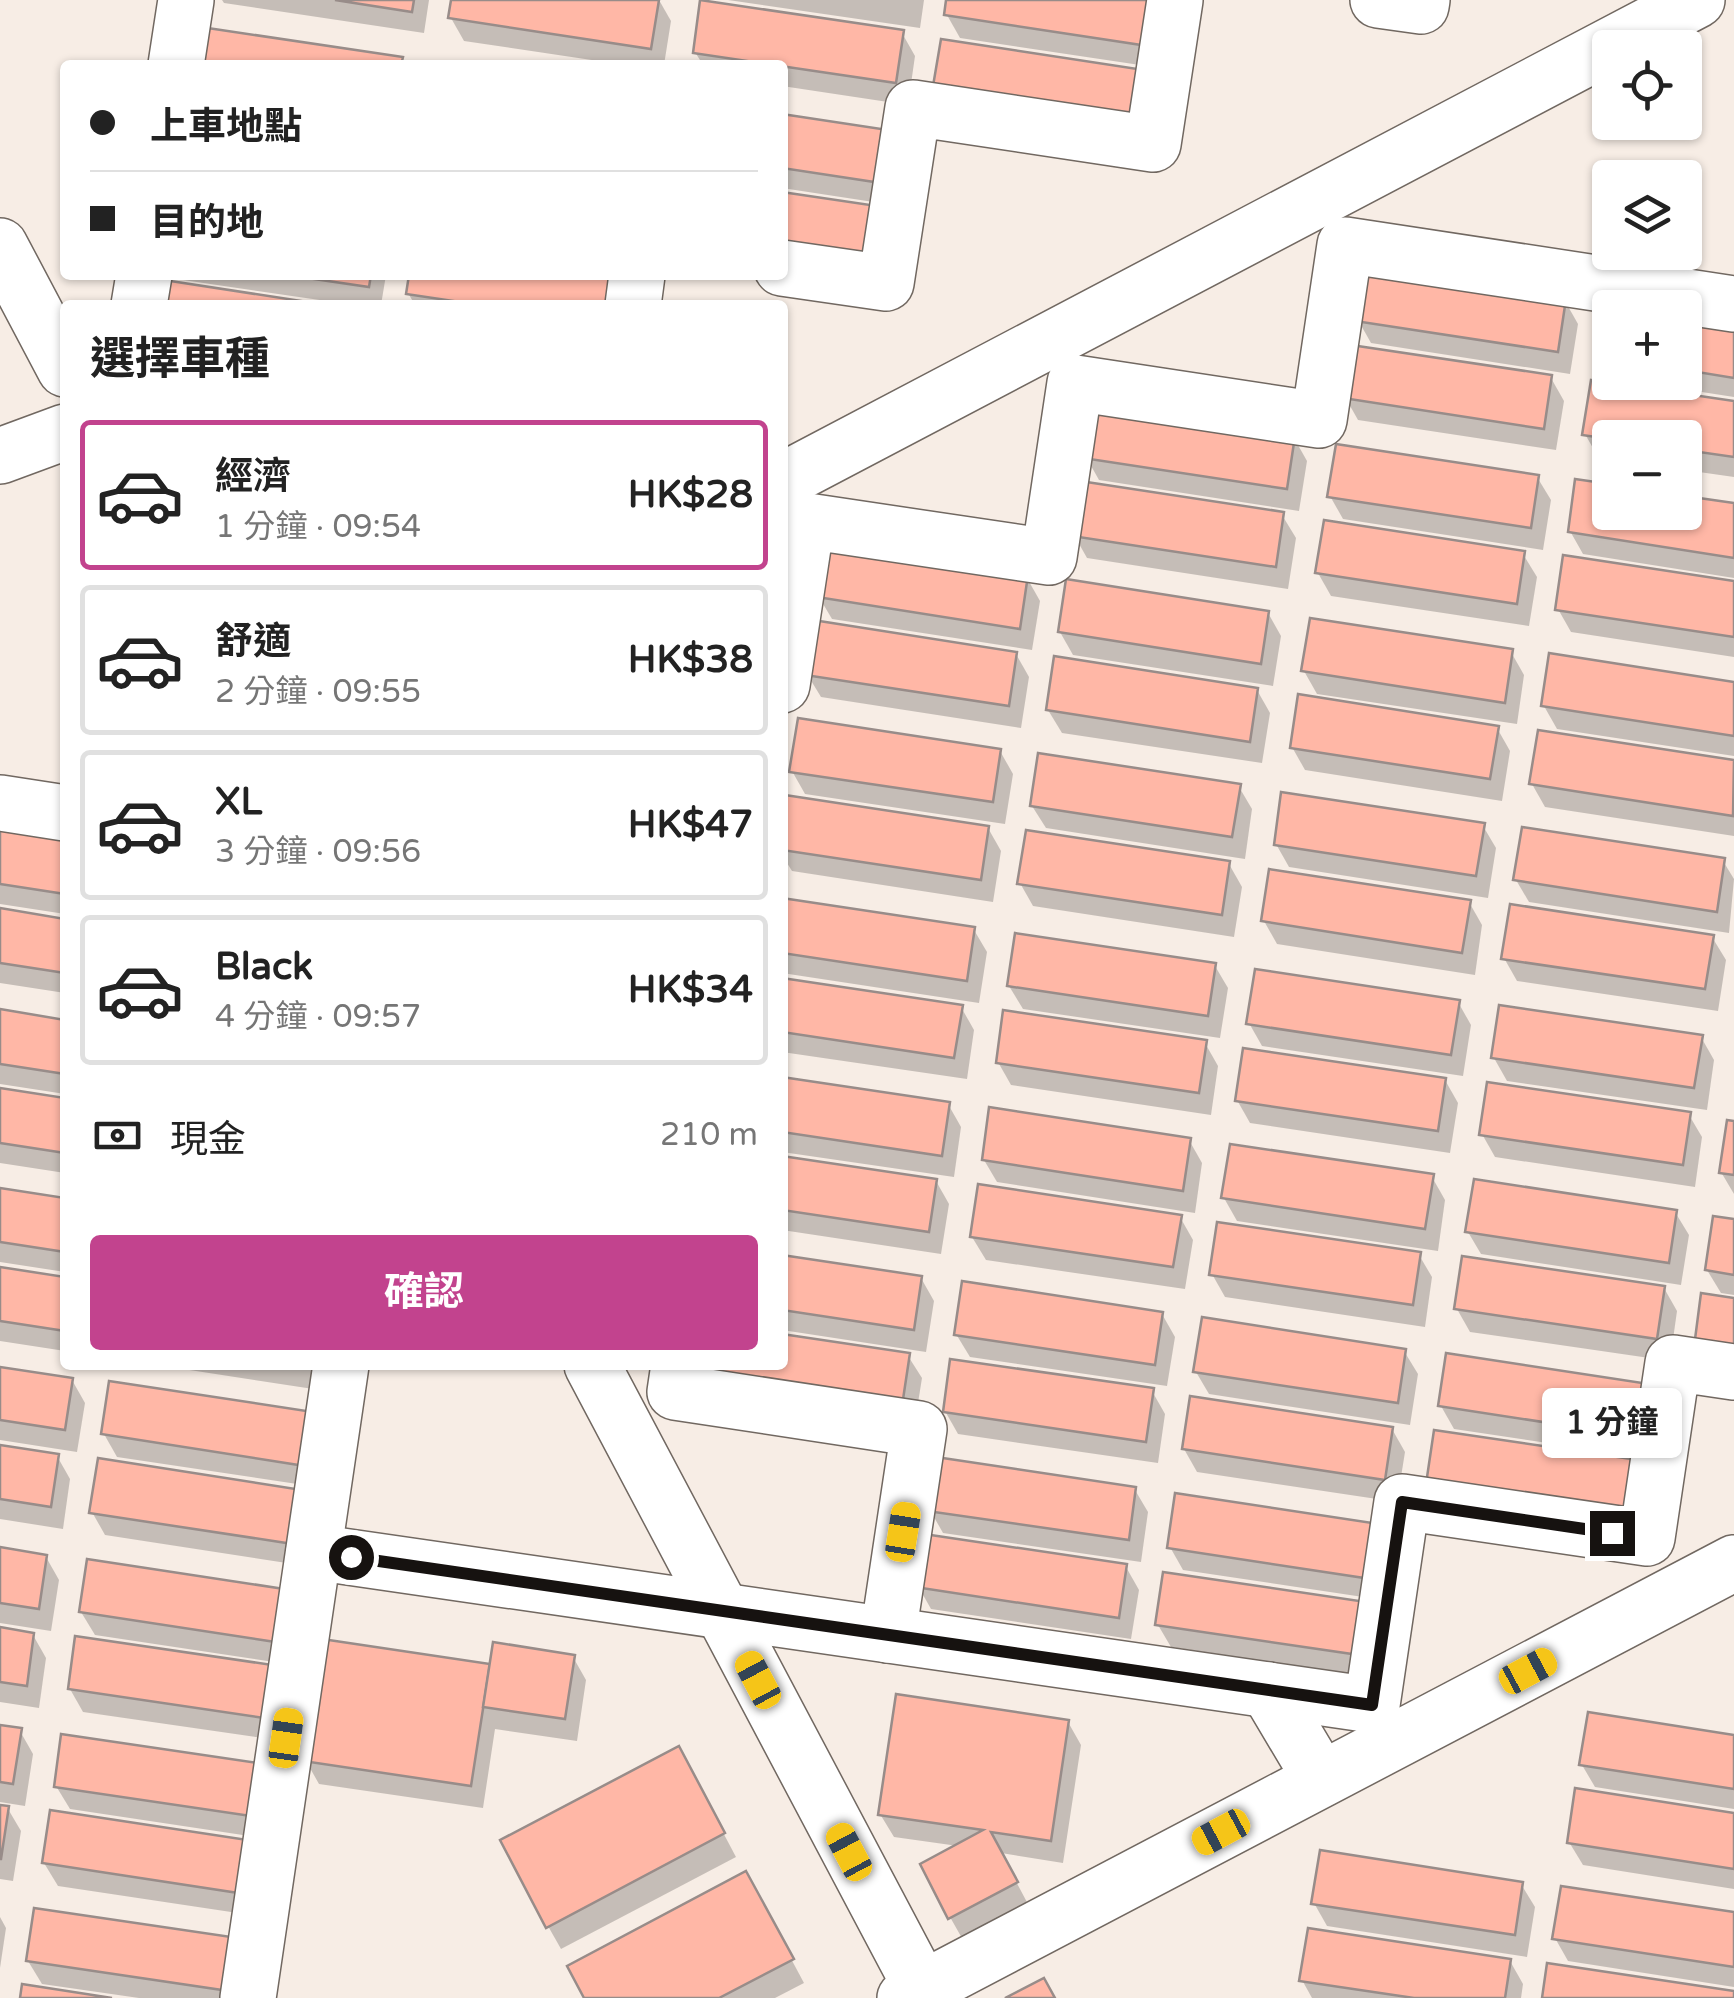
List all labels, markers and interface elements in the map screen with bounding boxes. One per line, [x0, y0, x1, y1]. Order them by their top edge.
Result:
map controls [1592, 30, 1702, 530]
button: locate [1592, 30, 1702, 140]
text: 上車地點 [150, 104, 302, 150]
button: layers [1592, 160, 1702, 270]
text: 目的地 [150, 200, 264, 246]
button: + [1592, 290, 1702, 400]
text: 選擇車種 [90, 333, 270, 387]
button: − [1592, 420, 1702, 530]
icon: car [95, 450, 185, 540]
text: 經濟 [215, 454, 291, 500]
text: HK$28 [628, 472, 753, 518]
text: 1 分鐘 · 09:54 [215, 508, 421, 546]
icon: car [95, 615, 185, 705]
text: 舒適 [215, 619, 291, 665]
text: HK$38 [628, 637, 753, 683]
text: 2 分鐘 · 09:55 [215, 673, 421, 711]
text: XL [215, 779, 262, 825]
icon: car [95, 780, 185, 870]
text: HK$47 [628, 802, 753, 848]
text: 3 分鐘 · 09:56 [215, 833, 421, 871]
text: Black [215, 944, 313, 990]
icon: car [95, 945, 185, 1035]
text: HK$34 [628, 967, 753, 1013]
text: 4 分鐘 · 09:57 [215, 998, 421, 1036]
icon: cash [90, 1108, 145, 1163]
text: 210 m [660, 1116, 758, 1154]
text: 現金 [170, 1117, 246, 1163]
button: 確認 [90, 1235, 758, 1350]
callout: 1 分鐘 [1542, 1388, 1682, 1458]
text: 1 分鐘 [1566, 1404, 1658, 1442]
car [883, 1500, 923, 1564]
route end [1590, 1511, 1635, 1556]
route start [329, 1535, 374, 1580]
car [1494, 1644, 1562, 1698]
car [731, 1646, 785, 1714]
car [267, 1706, 305, 1770]
car [1187, 1805, 1255, 1859]
car [822, 1818, 876, 1886]

